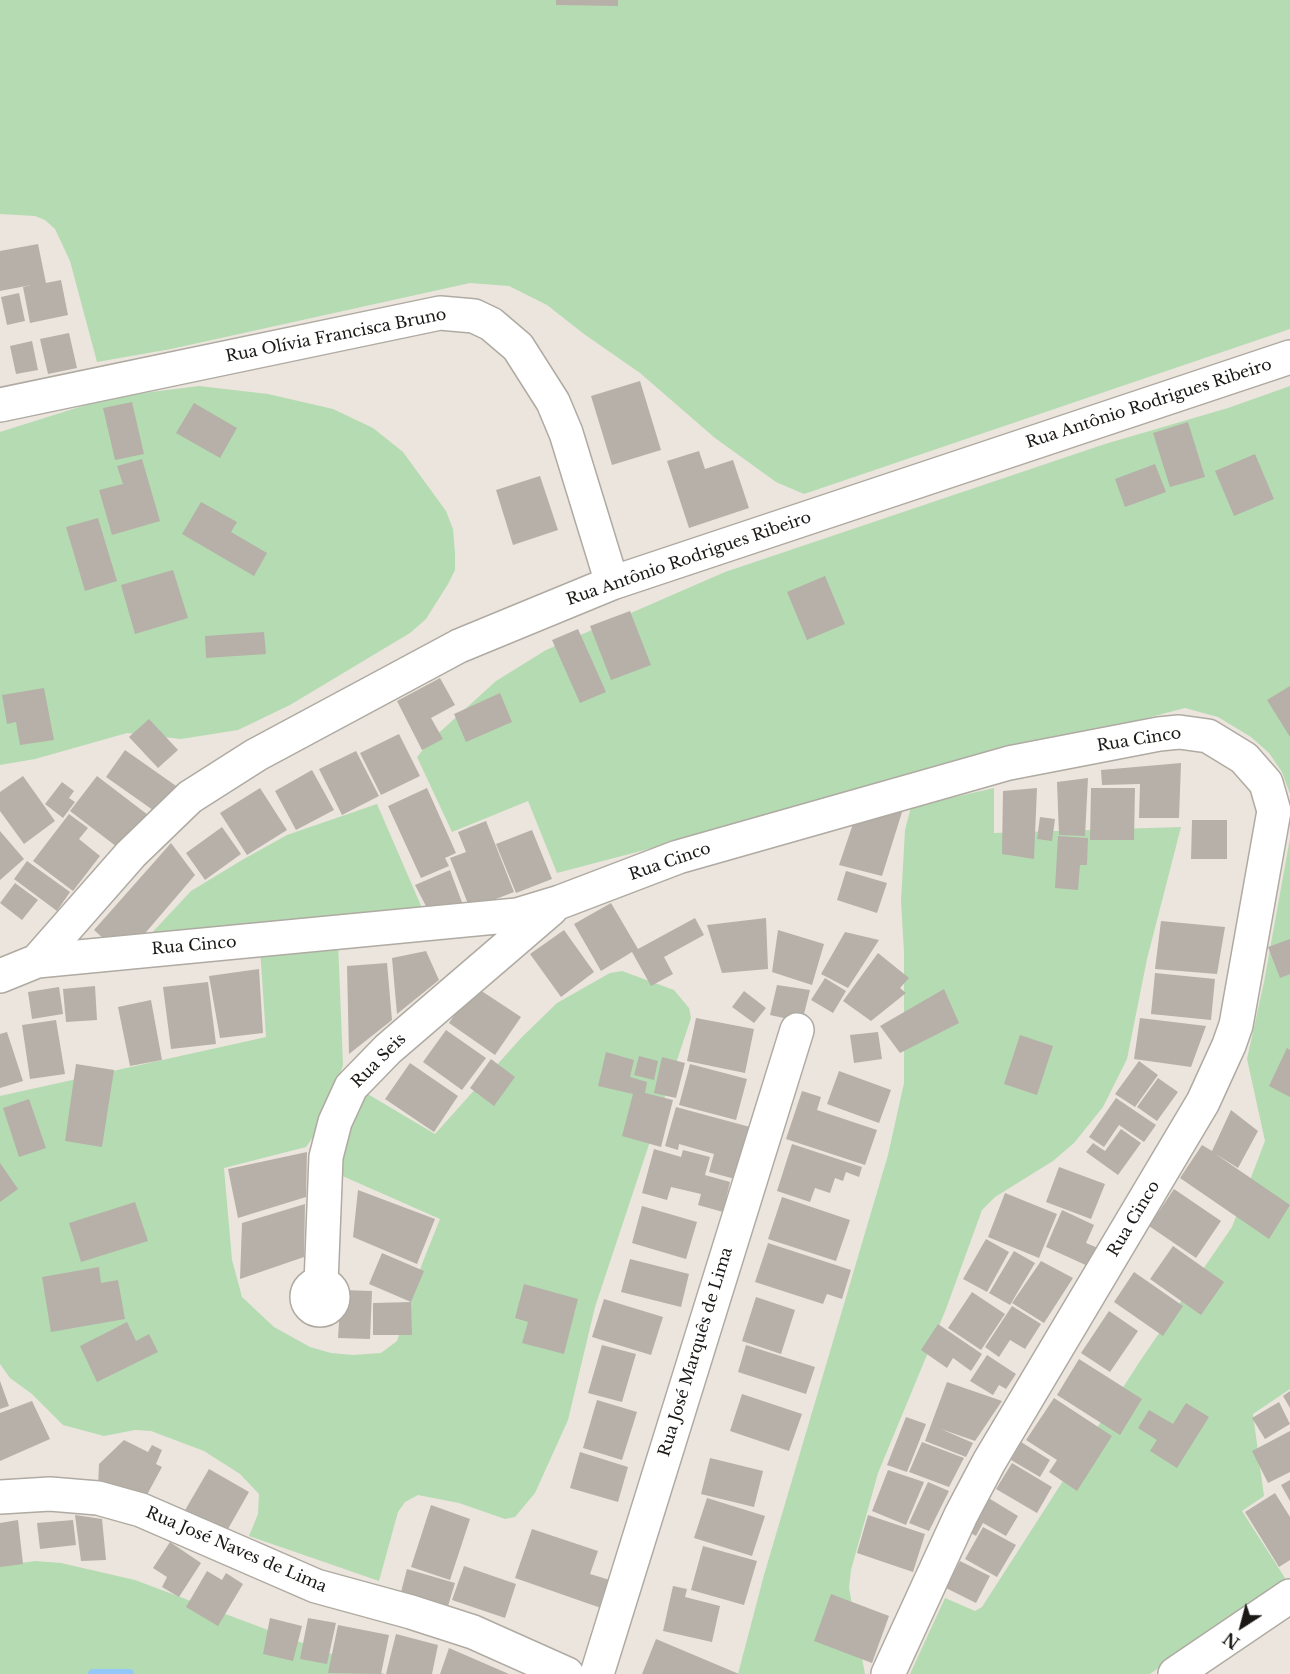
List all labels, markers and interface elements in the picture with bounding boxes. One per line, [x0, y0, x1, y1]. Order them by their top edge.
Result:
street label: Rua Olívia Francisca Bruno [224, 305, 448, 367]
street label: Rua Antônio Rodrigues Ribeiro [1024, 355, 1274, 453]
street label: Rua Antônio Rodrigues Ribeiro [564, 508, 814, 610]
street label: Rua Cinco [1095, 724, 1183, 756]
street label: Rua Cinco [627, 839, 713, 885]
street label: Rua Cinco [151, 933, 237, 959]
street label: Rua Seis [348, 1030, 410, 1092]
street label: Rua Cinco [1104, 1178, 1164, 1260]
street label: Rua José Marquês de Lima [655, 1245, 737, 1459]
street label: Rua José Naves de Lima [143, 1503, 329, 1597]
north arrow [1212, 1596, 1272, 1656]
text: N [1219, 1628, 1243, 1653]

